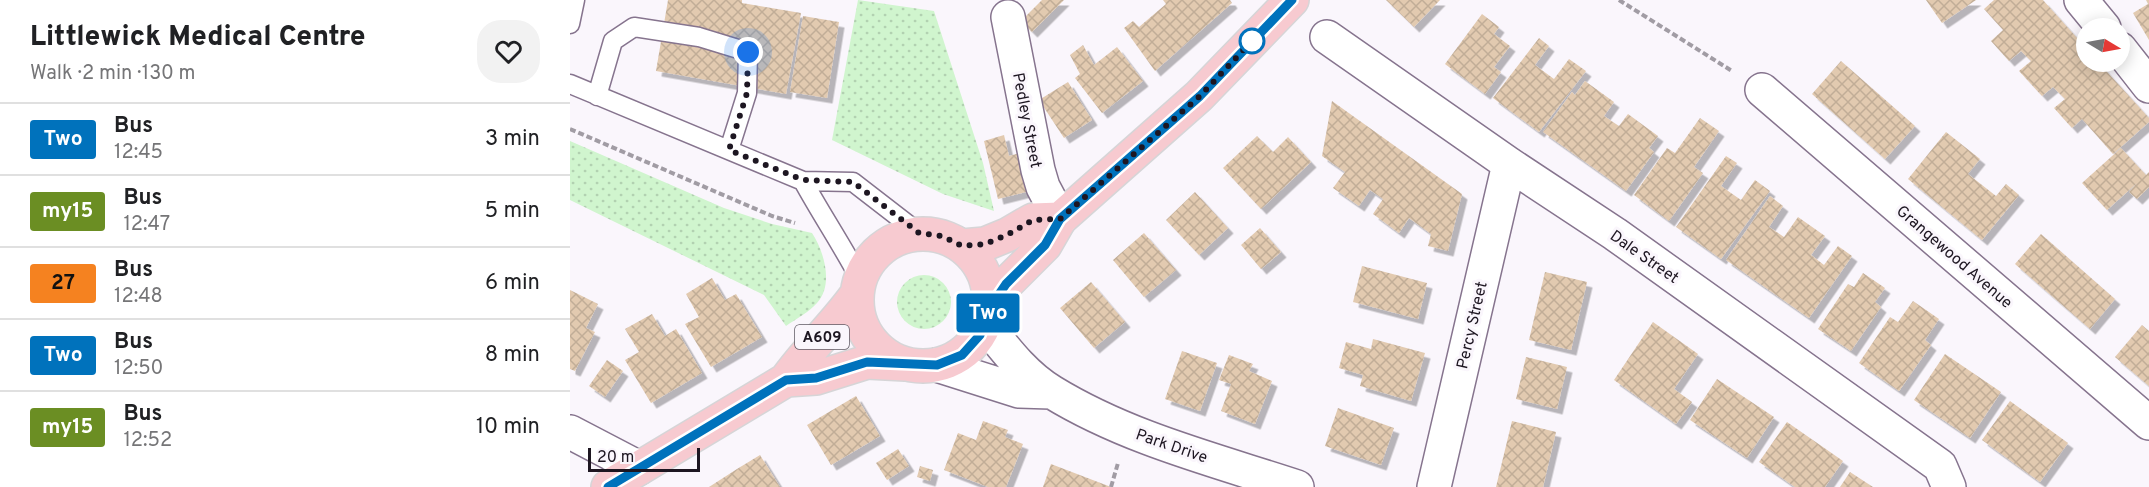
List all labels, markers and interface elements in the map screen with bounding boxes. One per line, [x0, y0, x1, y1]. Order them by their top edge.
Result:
north arrow [2076, 18, 2130, 72]
map controls [2076, 18, 2130, 72]
text: Littlewick Medical Centre [30, 20, 366, 56]
button: heart [477, 20, 540, 83]
unlabelled marker [1239, 28, 1265, 54]
your location [733, 37, 763, 67]
text: Walk · 2 min · 130 m [30, 61, 195, 87]
street label: Pedley Street [1007, 71, 1045, 170]
text: Bus [114, 113, 153, 140]
text: Two [43, 126, 83, 153]
text: 3 min [485, 126, 540, 153]
text: 12:45 [114, 140, 163, 166]
text: Bus [123, 185, 162, 212]
text: my15 [42, 198, 93, 225]
text: 5 min [485, 198, 540, 225]
street label: Grangewood Avenue [1892, 202, 2016, 313]
text: 12:47 [123, 212, 170, 238]
street label: Dale Street [1605, 227, 1682, 289]
text: Bus [114, 257, 153, 284]
text: 27 [51, 270, 75, 297]
text: 6 min [485, 270, 540, 297]
street label: Percy Street [1453, 280, 1493, 371]
text: 12:48 [114, 284, 163, 310]
line badge: Two [954, 294, 1022, 332]
text: Two [968, 300, 1008, 327]
road number: A609 [795, 325, 849, 349]
text: Bus [114, 329, 153, 356]
text: Two [43, 342, 83, 369]
text: 8 min [485, 342, 540, 369]
text: 12:50 [114, 356, 163, 382]
text: Bus [123, 401, 162, 428]
text: my15 [42, 414, 93, 441]
text: 10 min [476, 414, 540, 441]
street label: Park Drive [1133, 425, 1210, 469]
text: 12:52 [123, 428, 172, 454]
scale bar [588, 445, 700, 472]
text: 20 m [597, 448, 634, 468]

